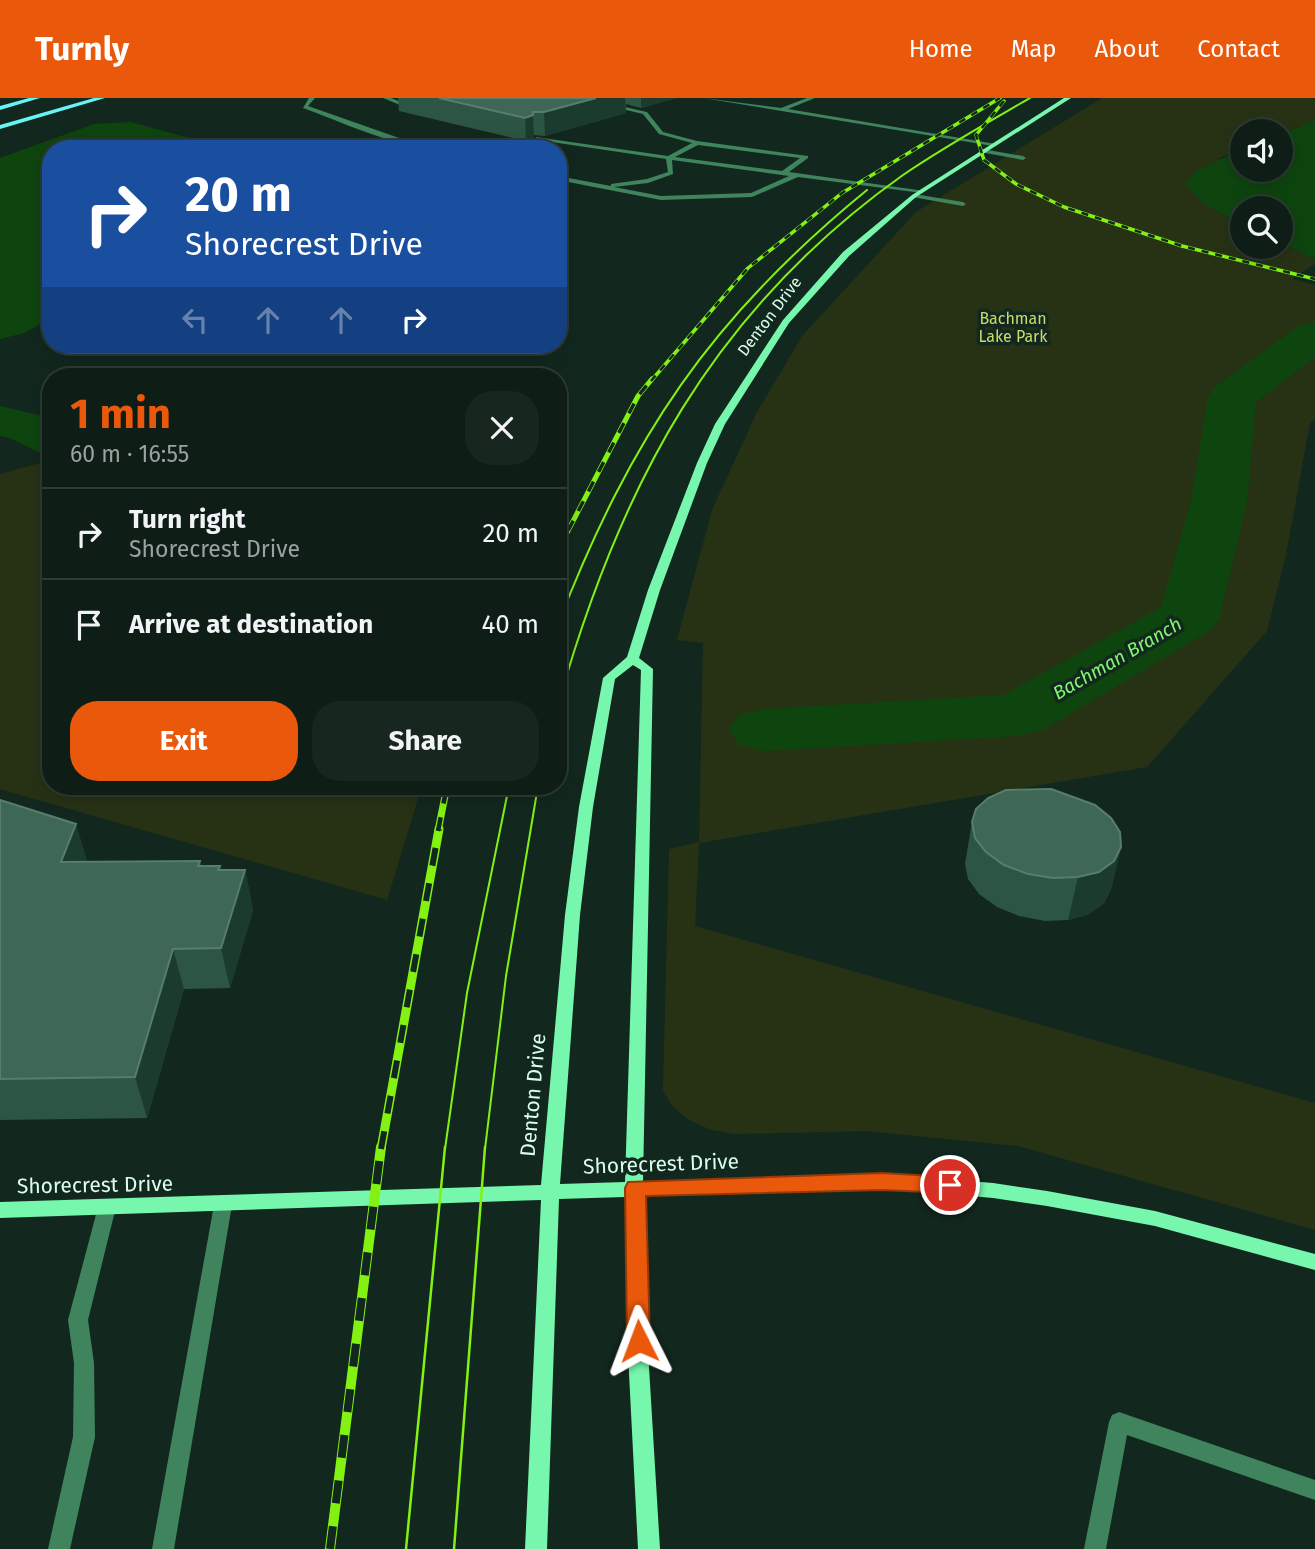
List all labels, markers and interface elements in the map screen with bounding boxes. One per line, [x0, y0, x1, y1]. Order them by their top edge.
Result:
text: Turnly [35, 29, 129, 69]
text: Home [909, 35, 973, 63]
text: Map [1011, 35, 1057, 63]
text: About [1095, 35, 1159, 63]
text: Contact [1197, 35, 1280, 63]
map controls [1230, 119, 1293, 259]
button: sound [1230, 119, 1293, 182]
text: 20 m [185, 165, 292, 224]
icon: right [70, 168, 161, 259]
button: search [1230, 196, 1293, 259]
text: Shorecrest Drive [185, 225, 423, 263]
street label: Denton Drive [733, 273, 805, 360]
icon: left [176, 301, 214, 339]
icon: ahead [249, 301, 287, 339]
icon: ahead [322, 301, 360, 339]
icon: right [395, 301, 433, 339]
park label: Bachman Lake Park [978, 309, 1048, 346]
text: 1 min [70, 389, 171, 439]
button: close [465, 391, 539, 465]
text: 60 m · 16:55 [70, 440, 189, 468]
text: Turn right [129, 504, 246, 535]
icon: right [70, 515, 108, 553]
text: 20 m [482, 518, 539, 549]
text: Shorecrest Drive [129, 535, 300, 563]
icon: arrive [70, 606, 108, 644]
text: Arrive at destination [129, 609, 373, 640]
text: 40 m [481, 609, 539, 640]
water label: Bachman Branch [1049, 612, 1186, 705]
button: Exit [70, 701, 298, 781]
button: Share [312, 701, 539, 781]
street label: Denton Drive [515, 1032, 551, 1158]
street label: Shorecrest Drive [583, 1148, 739, 1180]
pin [920, 1155, 980, 1215]
icon: arrive [931, 1166, 969, 1204]
street label: Shorecrest Drive [17, 1171, 173, 1199]
position arrow [602, 1304, 676, 1378]

